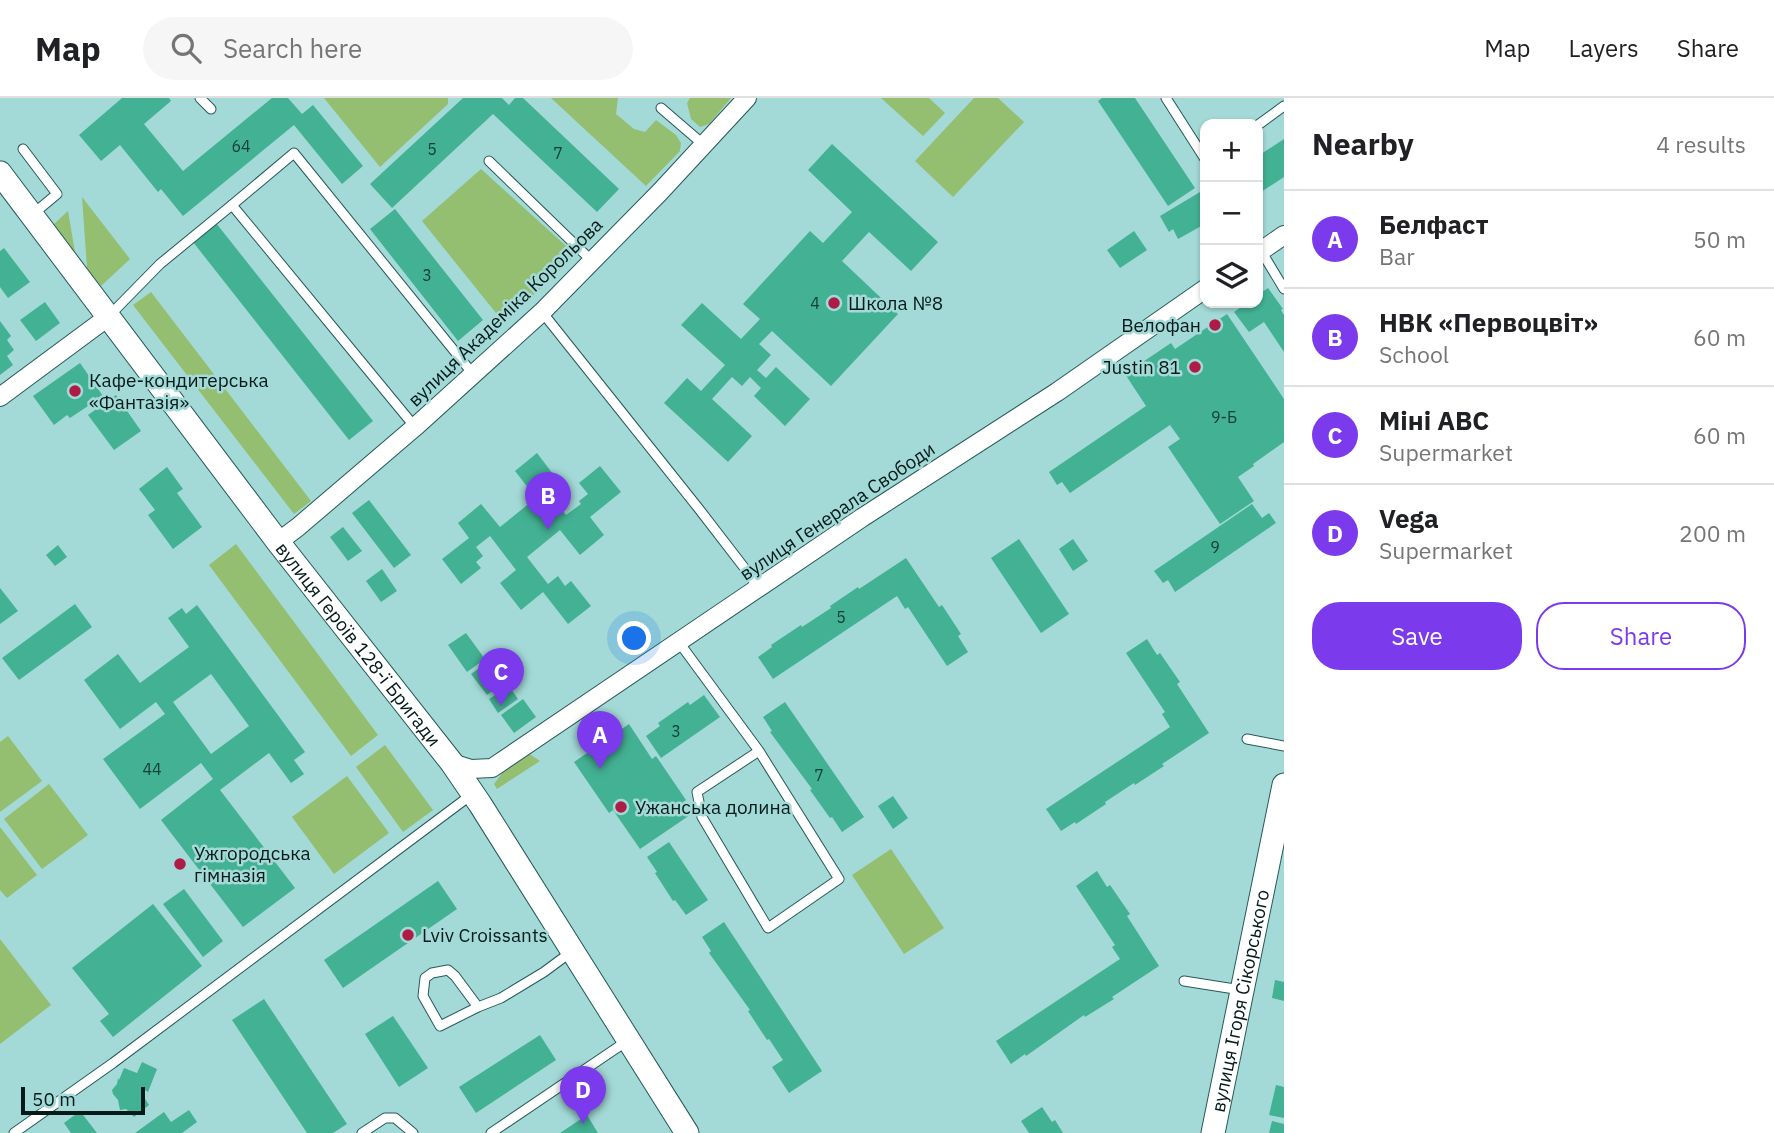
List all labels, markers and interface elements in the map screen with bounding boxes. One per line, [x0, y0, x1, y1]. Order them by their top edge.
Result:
search box [143, 17, 633, 80]
text: Map [35, 27, 101, 70]
icon: search [167, 29, 205, 67]
text: Search here [223, 31, 362, 65]
text: Map [1484, 32, 1531, 64]
text: Layers [1569, 32, 1639, 64]
text: Share [1677, 32, 1739, 64]
map controls [1200, 119, 1263, 308]
button: + [1200, 119, 1263, 182]
text: Nearby [1312, 124, 1414, 163]
text: 4 results [1656, 129, 1746, 159]
house number: 64 [231, 136, 251, 156]
house number: 5 [427, 139, 437, 159]
house number: 7 [553, 143, 563, 163]
button: − [1200, 182, 1263, 245]
text: Белфаст [1379, 207, 1489, 241]
street label: вулиця Академіка Корольова [403, 213, 607, 411]
text: A [1327, 224, 1343, 254]
text: 50 m [1693, 224, 1746, 254]
text: Bar [1379, 241, 1415, 271]
button: layers [1200, 245, 1263, 308]
house number: 3 [422, 265, 432, 285]
place label: Школа №8 [848, 291, 943, 315]
house number: 4 [810, 293, 820, 313]
marker: Школа №8 [826, 295, 842, 311]
text: НВК «Первоцвіт» [1379, 305, 1598, 339]
place label: Велофан [1121, 313, 1201, 337]
marker: Велофан [1207, 317, 1223, 333]
text: B [1327, 322, 1343, 352]
text: 60 m [1693, 322, 1746, 352]
text: School [1379, 339, 1449, 369]
place label: Justin 81 [1102, 355, 1181, 379]
marker: Justin 81 [1187, 359, 1203, 375]
place label: Кафе-кондитерська «Фантазія» [89, 368, 269, 414]
marker: Кафе-кондитерська «Фантазія» [67, 383, 83, 399]
text: Міні ABC [1379, 403, 1489, 437]
house number: 9-Б [1211, 407, 1237, 427]
text: C [1328, 420, 1342, 450]
text: 60 m [1693, 420, 1746, 450]
street label: вулиця Генерала Свободи [735, 436, 939, 586]
text: Supermarket [1379, 437, 1513, 467]
pin: B [525, 472, 571, 530]
text: Vega [1379, 501, 1439, 535]
text: D [1327, 518, 1343, 548]
text: 200 m [1679, 518, 1746, 548]
text: Supermarket [1379, 535, 1513, 565]
street label: вулиця Героїв 128-ї Бригади [271, 537, 446, 751]
house number: 9 [1210, 537, 1220, 557]
button: Save [1312, 602, 1522, 670]
button: Share [1536, 602, 1746, 670]
house number: 5 [836, 607, 846, 627]
your location [617, 621, 651, 655]
pin: C [478, 648, 524, 706]
pin: A [577, 711, 623, 769]
house number: 3 [671, 721, 681, 741]
house number: 44 [142, 759, 162, 779]
house number: 7 [814, 765, 824, 785]
place label: Ужанська долина [635, 795, 791, 819]
marker: Ужанська долина [613, 799, 629, 815]
place label: Ужгородська гімназія [194, 841, 311, 887]
marker: Ужгородська гімназія [172, 856, 188, 872]
street label: вулиця Ігоря Сікорського [1206, 887, 1274, 1114]
place label: Lviv Croissants [422, 923, 548, 947]
marker: Lviv Croissants [400, 927, 416, 943]
pin: D [560, 1066, 606, 1124]
scale bar [21, 1084, 145, 1116]
text: 50 m [32, 1087, 76, 1111]

